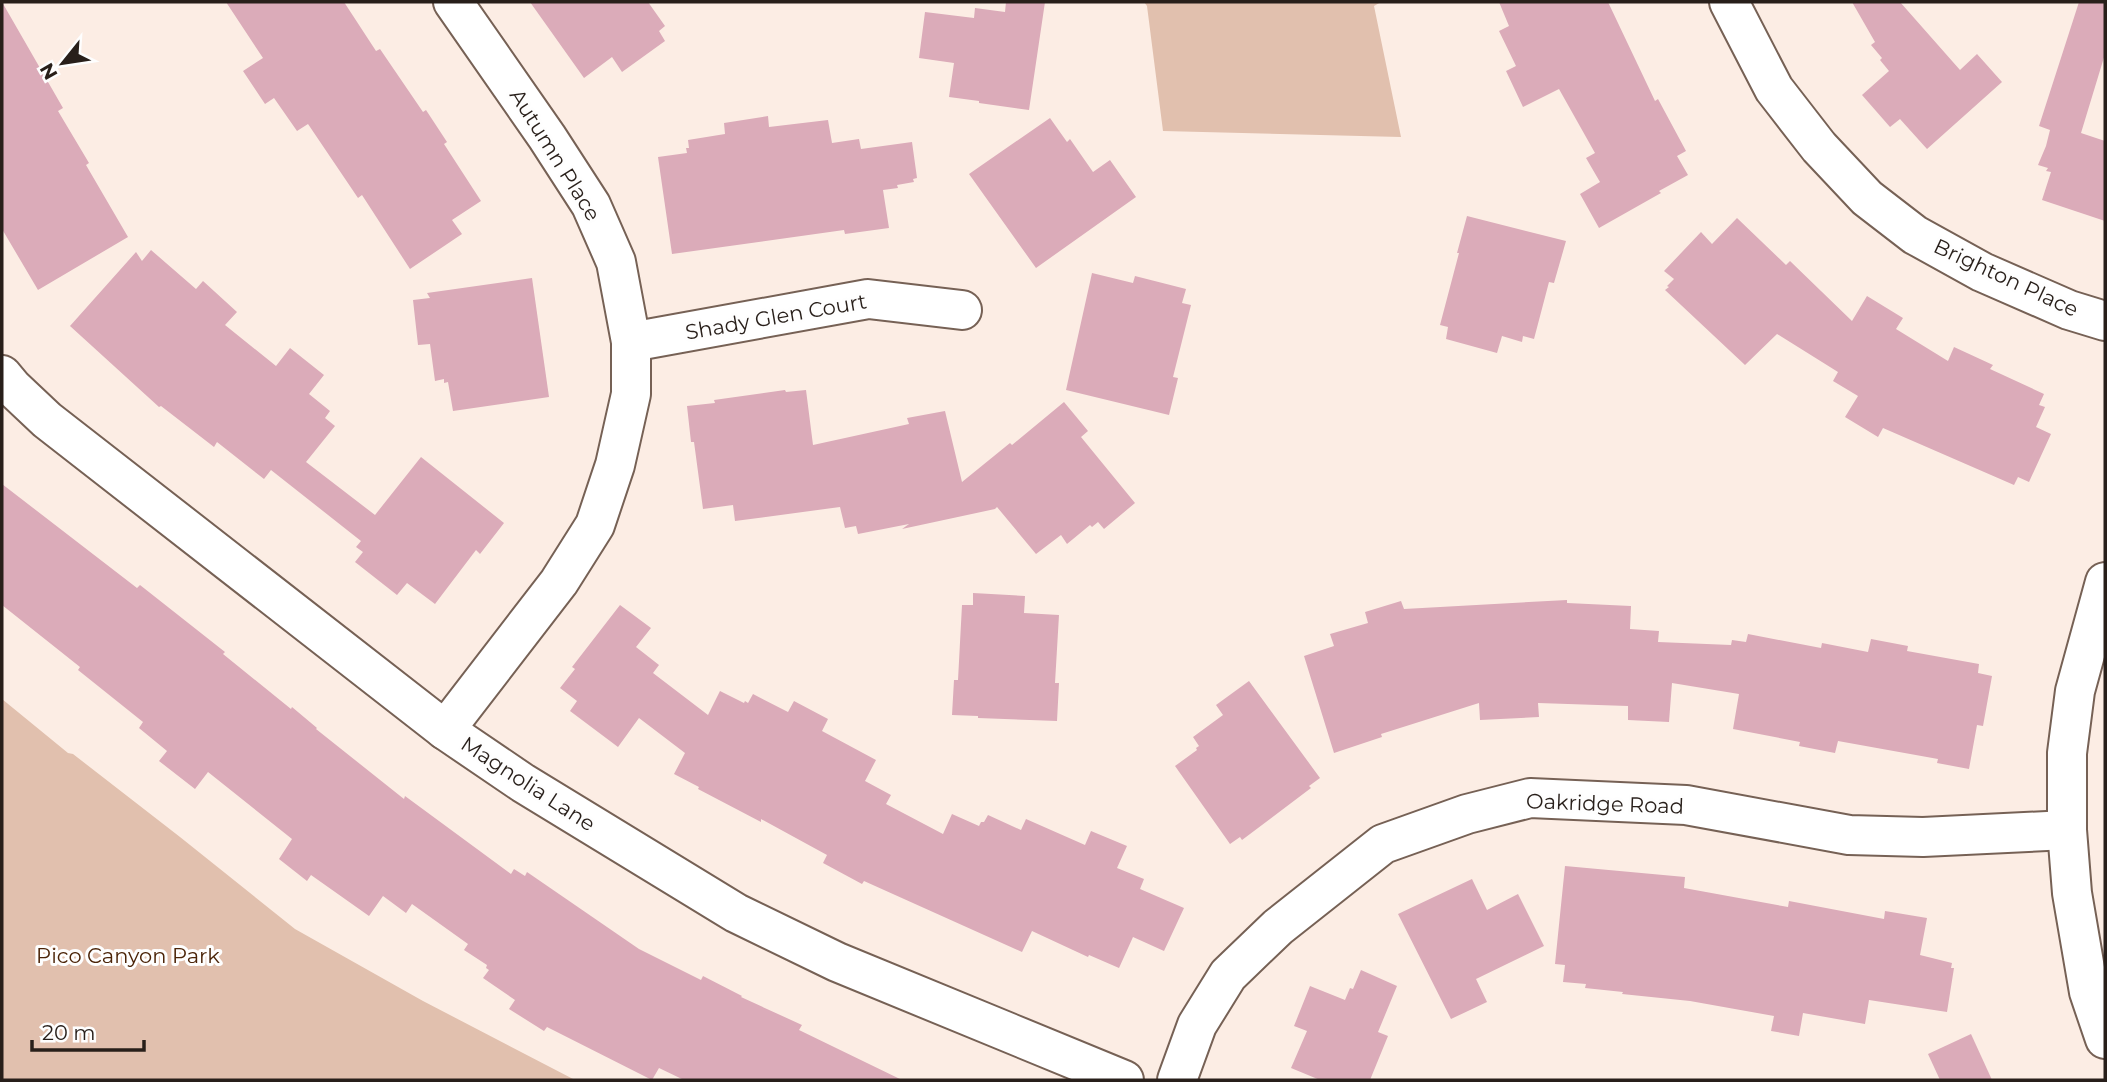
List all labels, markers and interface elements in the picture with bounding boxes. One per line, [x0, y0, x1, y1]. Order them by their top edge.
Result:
north arrow [28, 28, 98, 98]
text: N [35, 59, 63, 84]
street label: Autumn Place [505, 84, 606, 225]
street label: Brighton Place [1930, 233, 2083, 322]
street label: Shady Glen Court [683, 288, 869, 345]
street label: Magnolia Lane [456, 731, 600, 836]
street label: Oakridge Road [1526, 788, 1684, 819]
park label: Pico Canyon Park [36, 943, 220, 968]
scale bar [32, 1009, 144, 1052]
text: 20 m [42, 1020, 96, 1045]

